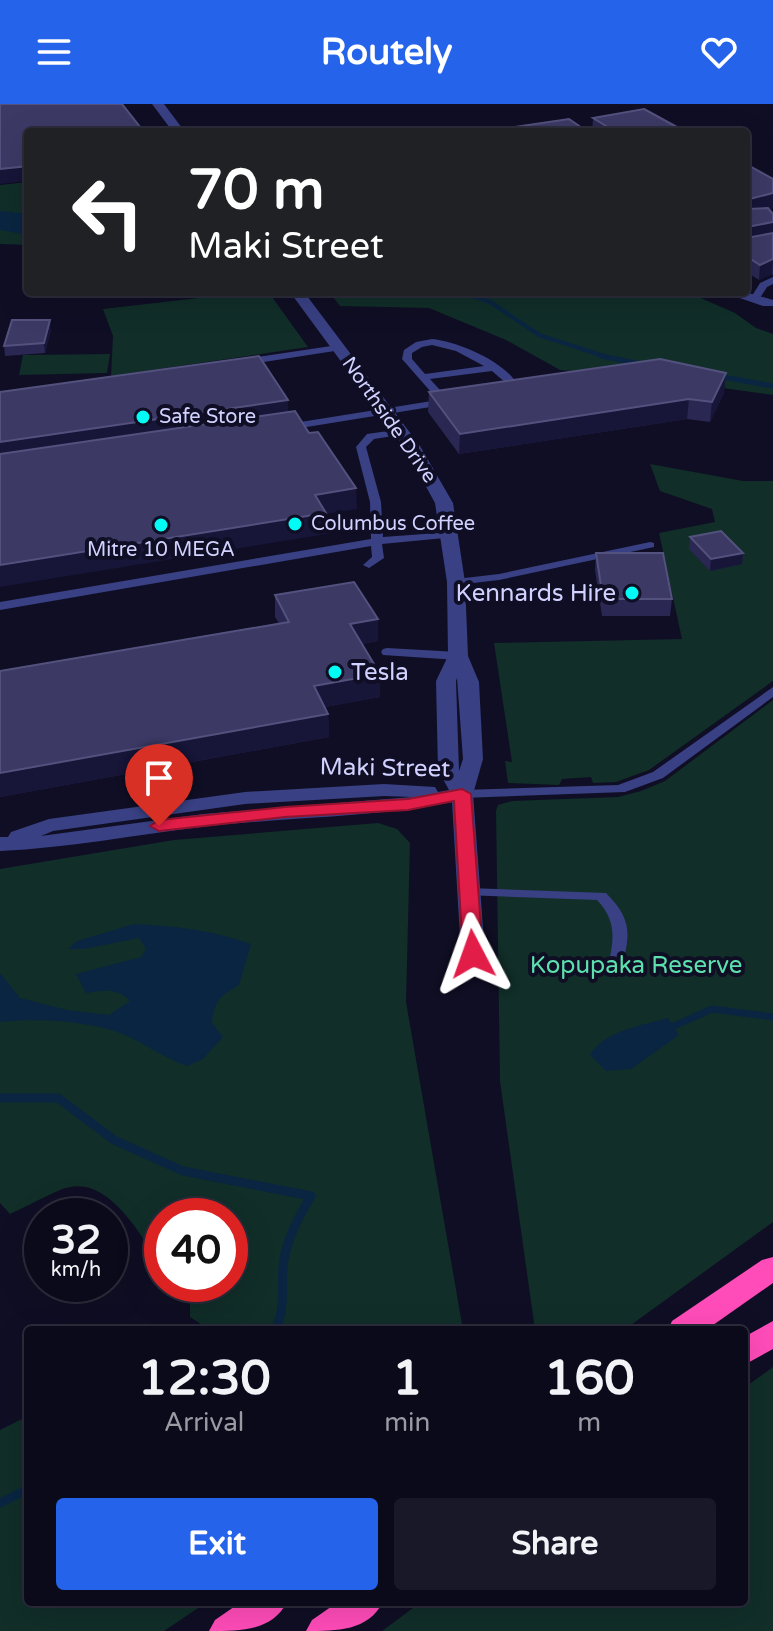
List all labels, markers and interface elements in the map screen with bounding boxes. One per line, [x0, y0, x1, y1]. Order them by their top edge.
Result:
icon: menu [32, 30, 76, 74]
icon: heart [697, 30, 741, 74]
text: Routely [321, 31, 452, 74]
text: 70 m [188, 157, 324, 224]
icon: left [56, 160, 160, 264]
text: Maki Street [188, 225, 384, 268]
street label: Northside Drive [337, 352, 441, 488]
place label: Safe Store [159, 405, 256, 429]
marker: Safe Store [134, 408, 152, 426]
place label: Columbus Coffee [311, 512, 475, 536]
marker: Columbus Coffee [286, 515, 304, 533]
marker: Mitre 10 MEGA [152, 516, 170, 534]
place label: Mitre 10 MEGA [87, 538, 235, 562]
place label: Kennards Hire [456, 579, 616, 608]
marker: Kennards Hire [623, 584, 641, 602]
place label: Tesla [351, 658, 409, 687]
marker: Tesla [326, 663, 344, 681]
pin [125, 744, 193, 826]
street label: Maki Street [319, 752, 451, 784]
icon: arrive [137, 756, 181, 800]
position arrow [431, 912, 515, 996]
park label: Kopupaka Reserve [530, 951, 742, 980]
speed limit sign: 40 [144, 1198, 248, 1302]
text: 32 [51, 1216, 101, 1264]
text: km/h [51, 1258, 101, 1282]
text: 12:30 [138, 1350, 271, 1408]
text: 1 [392, 1350, 422, 1408]
text: 160 [544, 1350, 634, 1408]
text: Arrival [164, 1407, 244, 1438]
text: min [384, 1407, 430, 1438]
text: m [577, 1407, 601, 1438]
button: Exit [56, 1498, 378, 1590]
button: Share [394, 1498, 716, 1590]

